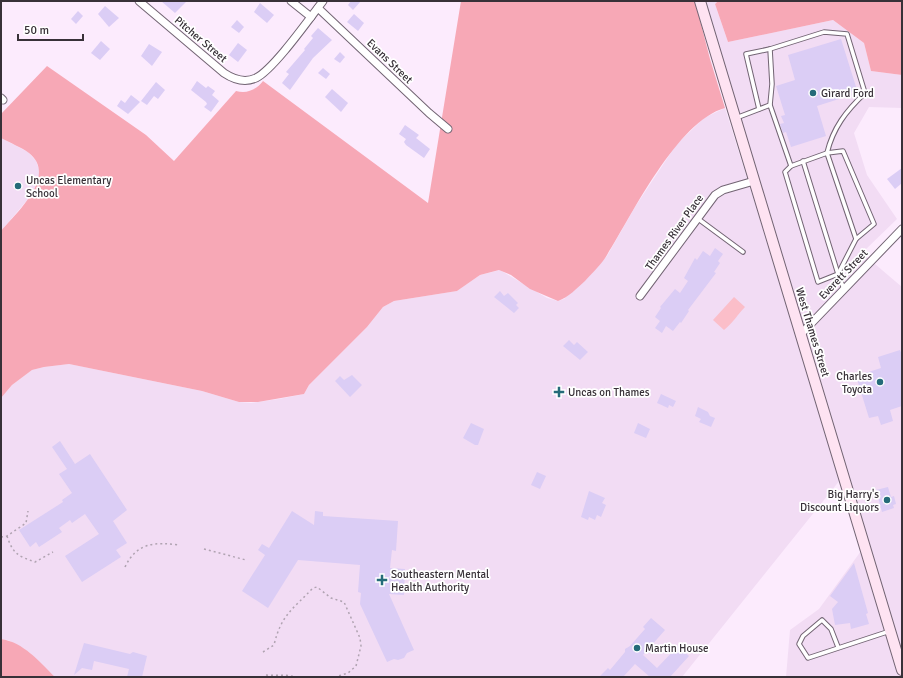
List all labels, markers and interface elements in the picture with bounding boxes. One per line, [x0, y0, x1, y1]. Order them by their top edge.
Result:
street label: Pitcher Street [172, 14, 230, 65]
scale bar [18, 16, 83, 42]
text: 50 m [24, 23, 49, 38]
street label: Evans Street [364, 36, 415, 86]
place label: Girard Ford [821, 87, 874, 100]
marker: Girard Ford [808, 88, 818, 98]
place label: Uncas Elementary School [26, 174, 112, 200]
marker: Uncas Elementary School [13, 181, 23, 191]
street label: Thames River Place [643, 192, 706, 273]
street label: Everett Street [816, 247, 871, 302]
street label: West Thames Street [793, 286, 832, 378]
place label: Charles Toyota [836, 370, 872, 396]
marker: Charles Toyota [875, 377, 885, 387]
marker: Uncas on Thames [553, 386, 565, 398]
place label: Uncas on Thames [568, 386, 650, 399]
place label: Big Harry's Discount Liquors [800, 488, 879, 514]
marker: Big Harry's Discount Liquors [882, 495, 892, 505]
place label: Southeastern Mental Health Authority [391, 568, 489, 594]
marker: Southeastern Mental Health Authority [376, 574, 388, 586]
place label: Martin House [645, 642, 709, 655]
marker: Martin House [632, 643, 642, 653]

